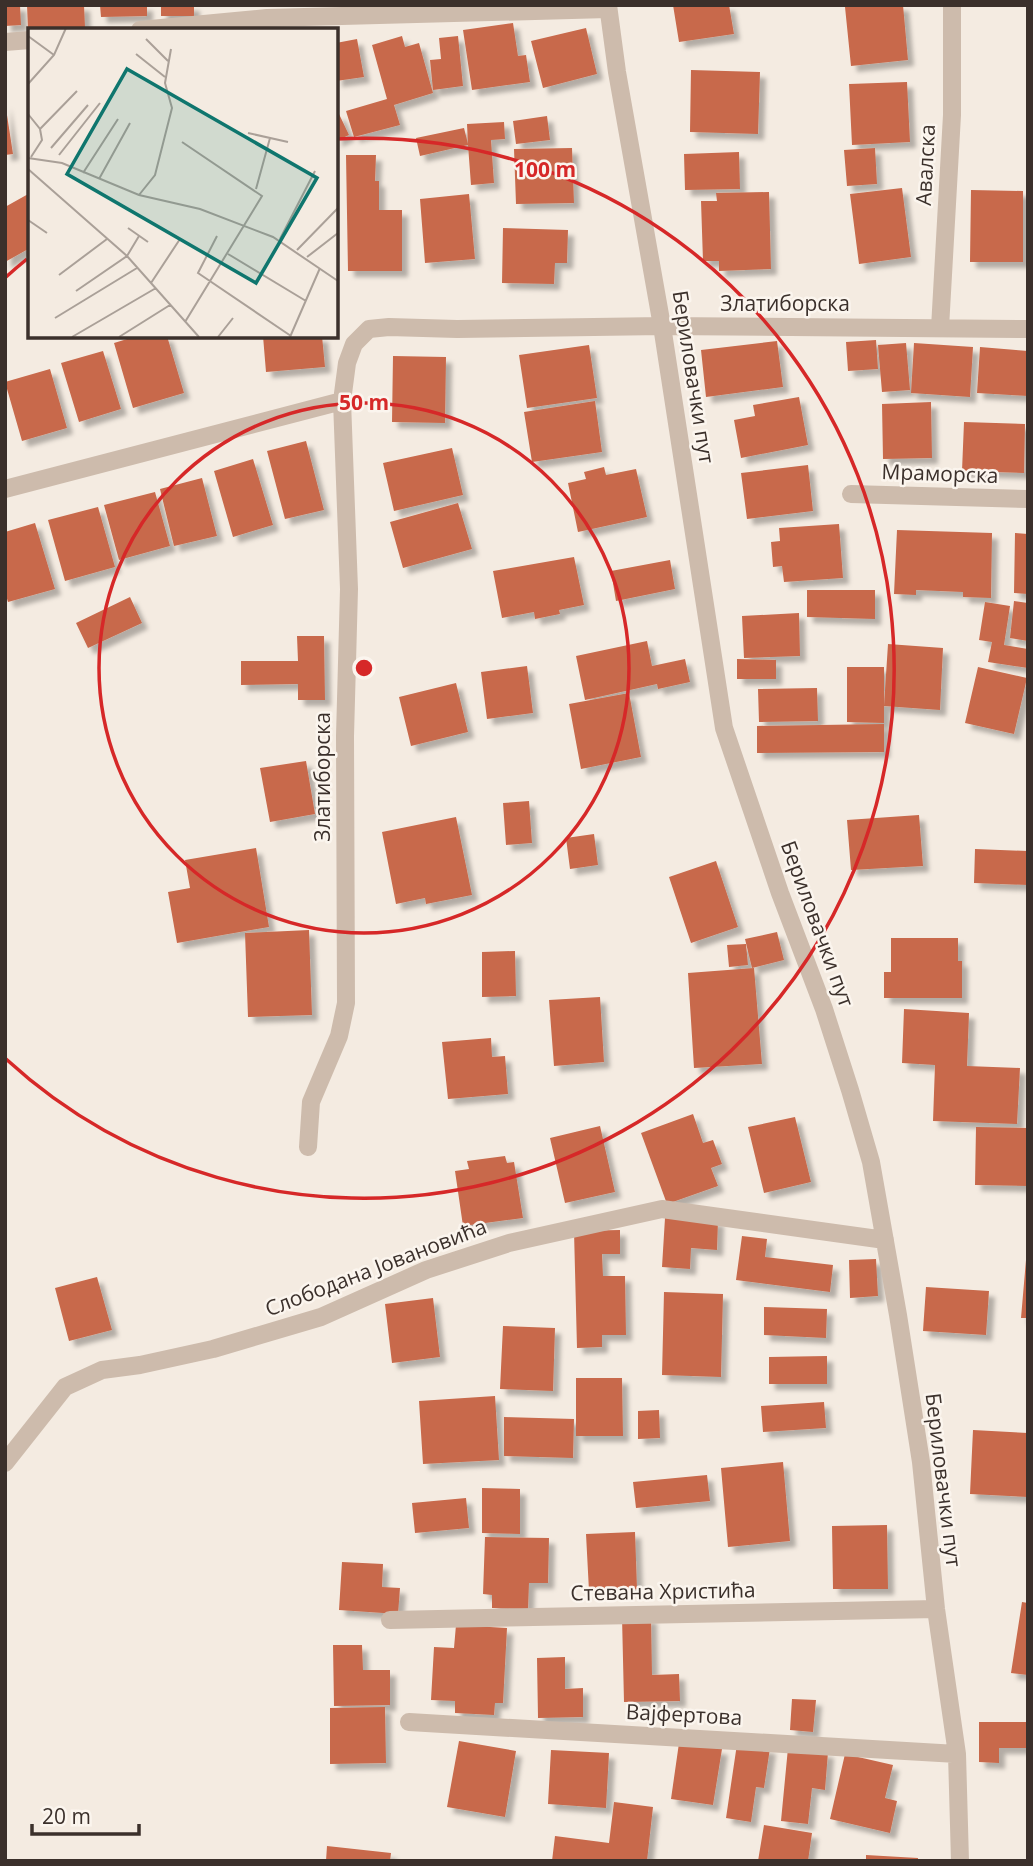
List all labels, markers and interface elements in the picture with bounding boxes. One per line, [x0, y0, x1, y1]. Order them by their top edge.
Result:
inset map [28, 28, 338, 338]
street label: Авалска [909, 123, 941, 206]
text: 100 m [514, 155, 576, 183]
street label: Бериловачки пут [666, 288, 722, 466]
street label: Златиборска [720, 289, 850, 317]
text: 50 m [339, 388, 389, 416]
street label: Мраморска [881, 457, 999, 489]
centre of rings [352, 656, 376, 680]
street label: Златиборска [308, 712, 336, 842]
street label: Бериловачки пут [775, 837, 861, 1011]
street label: Слободана Јовановића [261, 1212, 490, 1322]
street label: Бериловачки пут [919, 1391, 969, 1569]
street label: Стевана Христића [570, 1575, 756, 1607]
street label: Вајфертова [625, 1697, 743, 1731]
scale bar [32, 1792, 138, 1836]
text: 20 m [42, 1802, 91, 1830]

